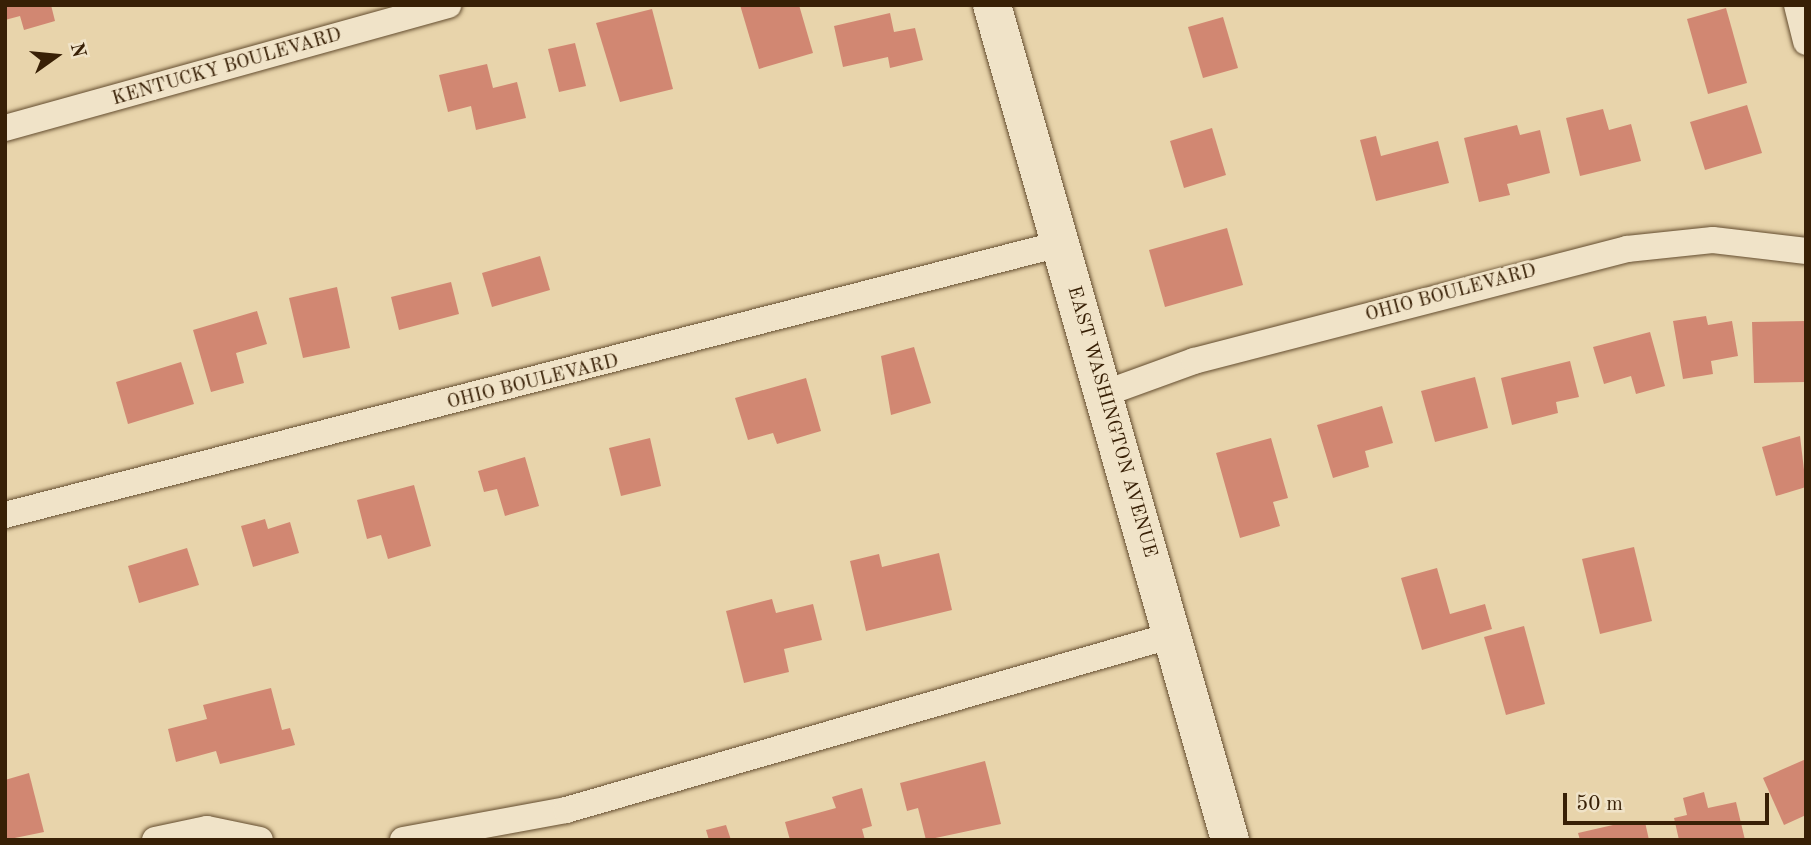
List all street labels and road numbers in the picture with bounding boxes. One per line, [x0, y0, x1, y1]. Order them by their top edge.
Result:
street label: KENTUCKY BOULEVARD [110, 24, 344, 112]
street label: OHIO BOULEVARD [1363, 260, 1539, 328]
street label: EAST WASHINGTON AVENUE [1061, 284, 1161, 560]
street label: OHIO BOULEVARD [445, 351, 621, 415]

